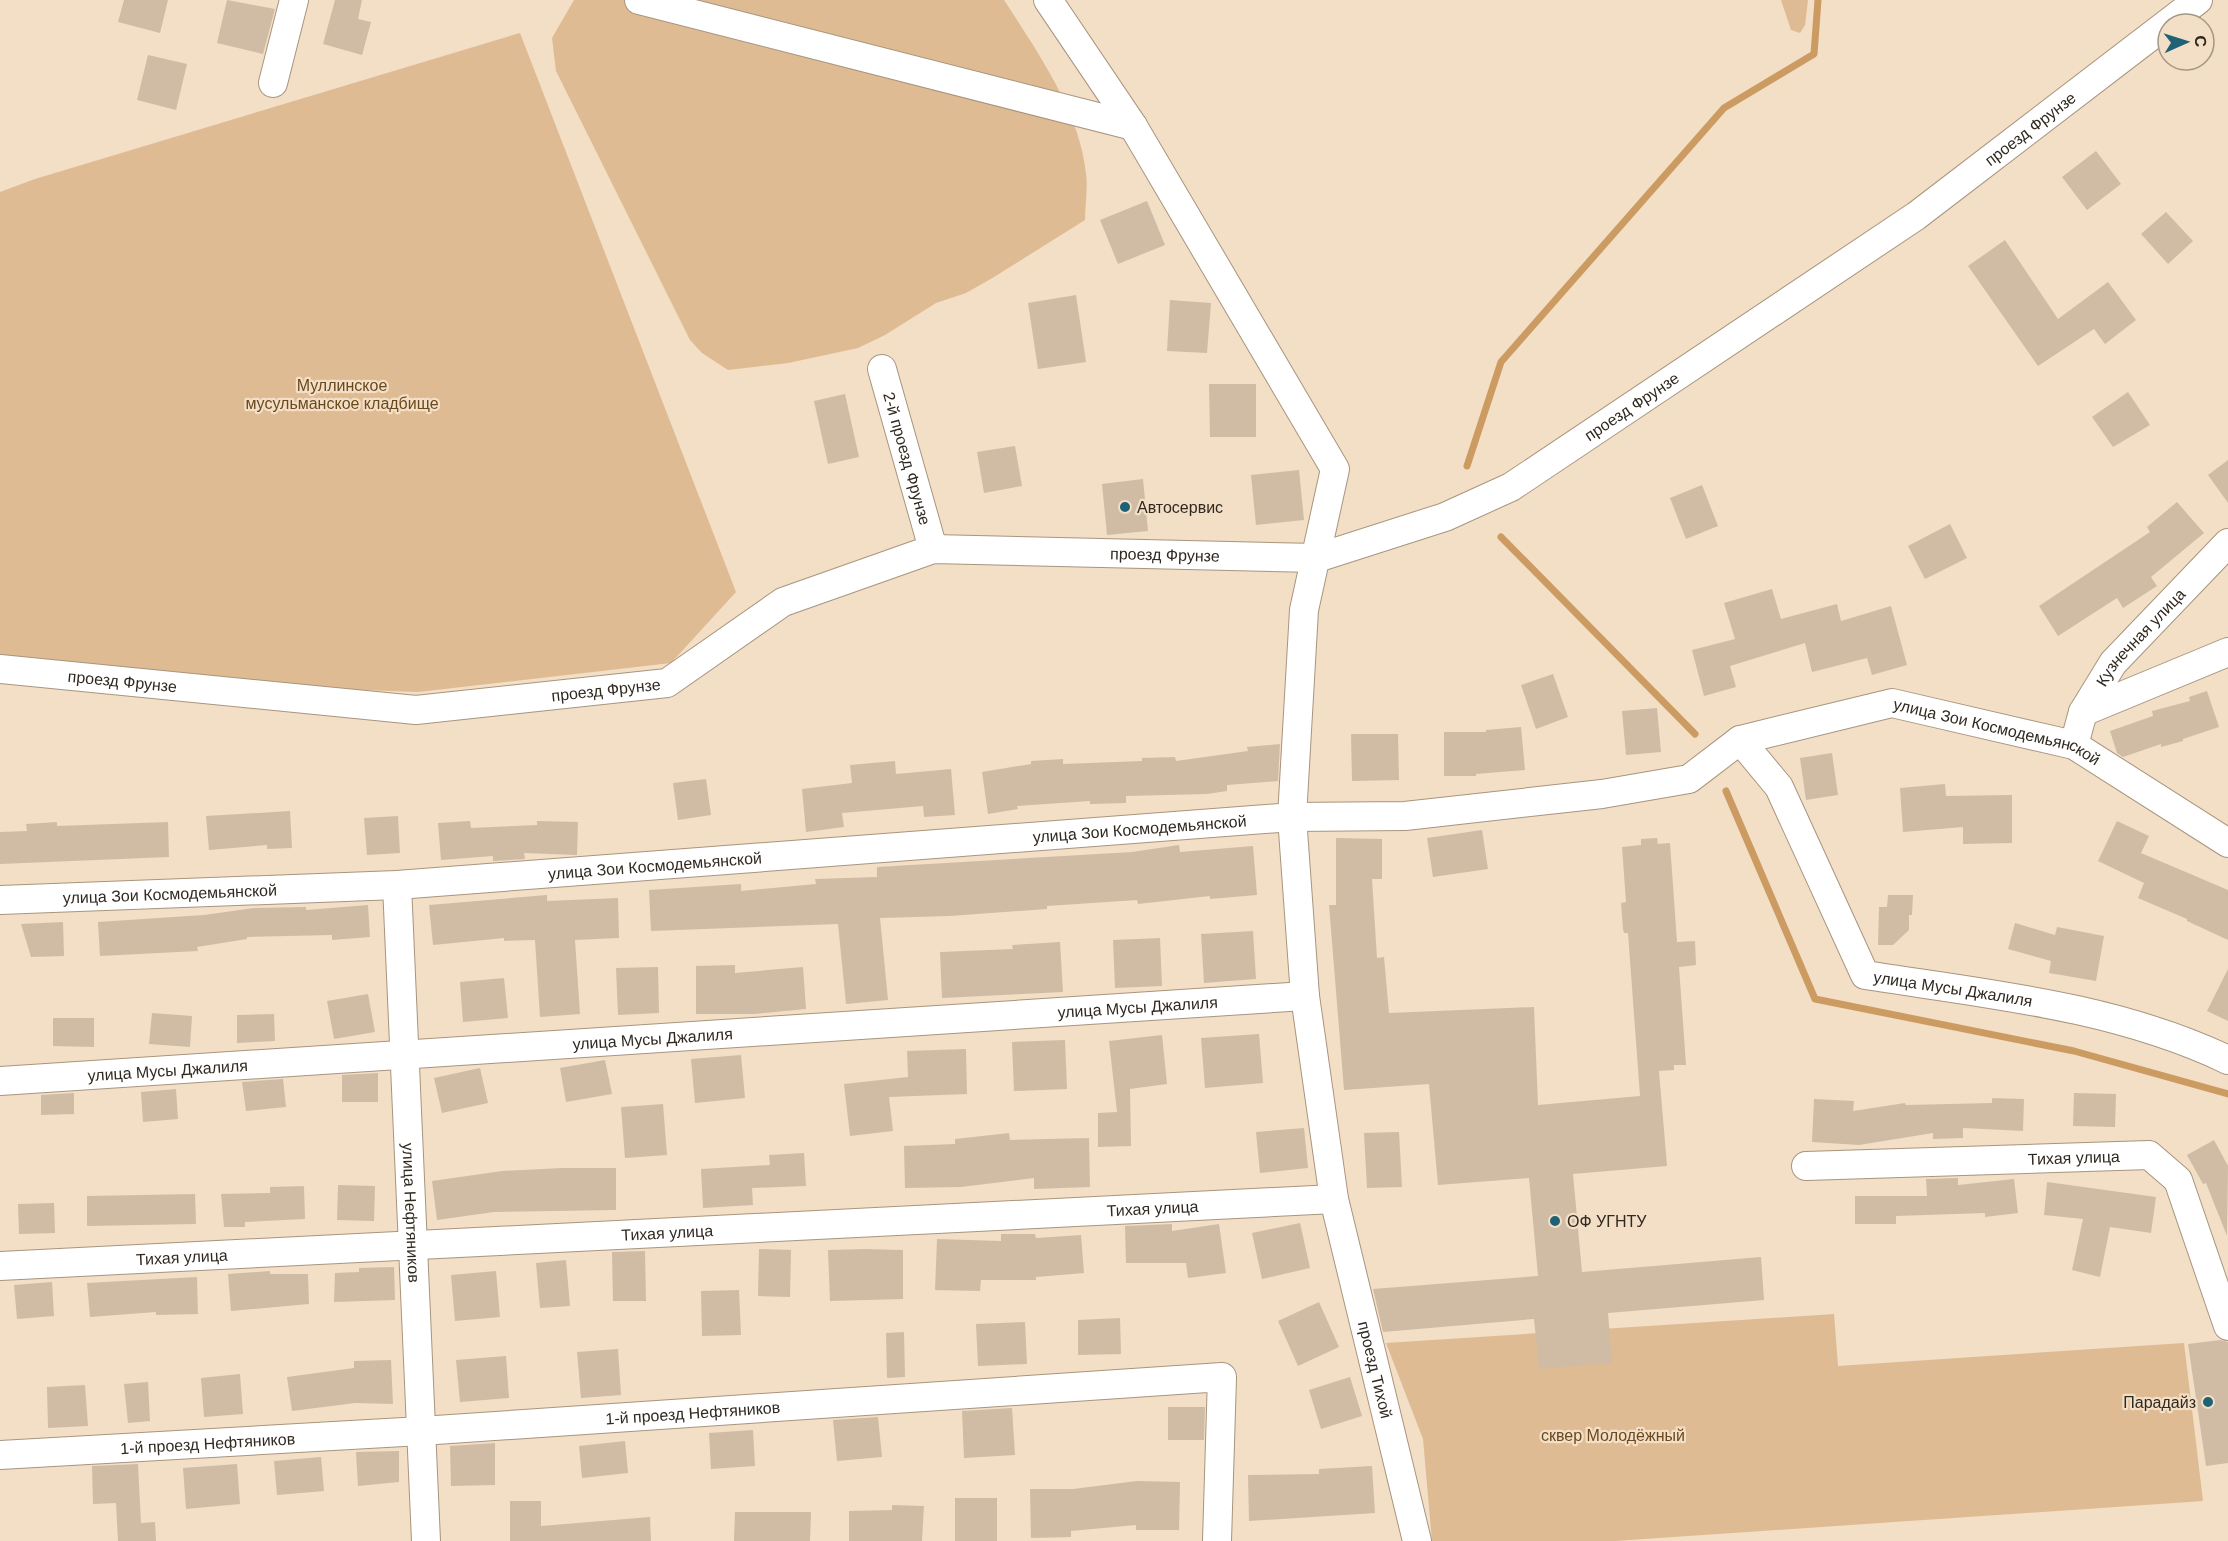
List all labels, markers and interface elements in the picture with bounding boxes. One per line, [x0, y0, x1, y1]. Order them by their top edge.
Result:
north arrow [2156, 12, 2216, 72]
text: С [2192, 35, 2209, 48]
street label: проезд Фрунзе [1982, 89, 2079, 169]
street label: проезд Фрунзе [1581, 369, 1682, 444]
park label: Муллинское мусульманское кладбище [245, 377, 439, 412]
street label: 2-й проезд Фрунзе [880, 390, 934, 527]
place label: Автосервис [1137, 499, 1223, 516]
marker: Автосервис [1118, 500, 1132, 514]
street label: проезд Фрунзе [1110, 545, 1220, 565]
street label: Кузнечная улица [2093, 585, 2189, 689]
street label: проезд Фрунзе [67, 668, 178, 695]
street label: проезд Фрунзе [551, 676, 661, 704]
street label: улица Зои Космодемьянской [1892, 696, 2103, 768]
street label: улица Зои Космодемьянской [1032, 812, 1247, 846]
street label: улица Зои Космодемьянской [547, 849, 763, 882]
street label: улица Зои Космодемьянской [62, 882, 277, 907]
street label: улица Мусы Джалиля [1872, 968, 2034, 1010]
street label: улица Мусы Джалиля [1057, 994, 1218, 1021]
street label: улица Мусы Джалиля [572, 1025, 733, 1053]
street label: улица Мусы Джалиля [87, 1057, 248, 1084]
street label: улица Нефтяников [399, 1142, 423, 1283]
street label: Тихая улица [2028, 1148, 2120, 1168]
street label: Тихая улица [1106, 1198, 1199, 1219]
place label: ОФ УГНТУ [1567, 1213, 1647, 1230]
marker: ОФ УГНТУ [1548, 1214, 1562, 1228]
street label: Тихая улица [621, 1222, 714, 1244]
street label: Тихая улица [135, 1247, 228, 1268]
street label: проезд Тихой [1355, 1320, 1395, 1420]
place label: Парадайз [2123, 1394, 2196, 1411]
marker: Парадайз [2201, 1395, 2215, 1409]
street label: 1-й проезд Нефтяников [605, 1399, 781, 1428]
park label: сквер Молодёжный [1541, 1427, 1685, 1444]
street label: 1-й проезд Нефтяников [120, 1430, 296, 1457]

